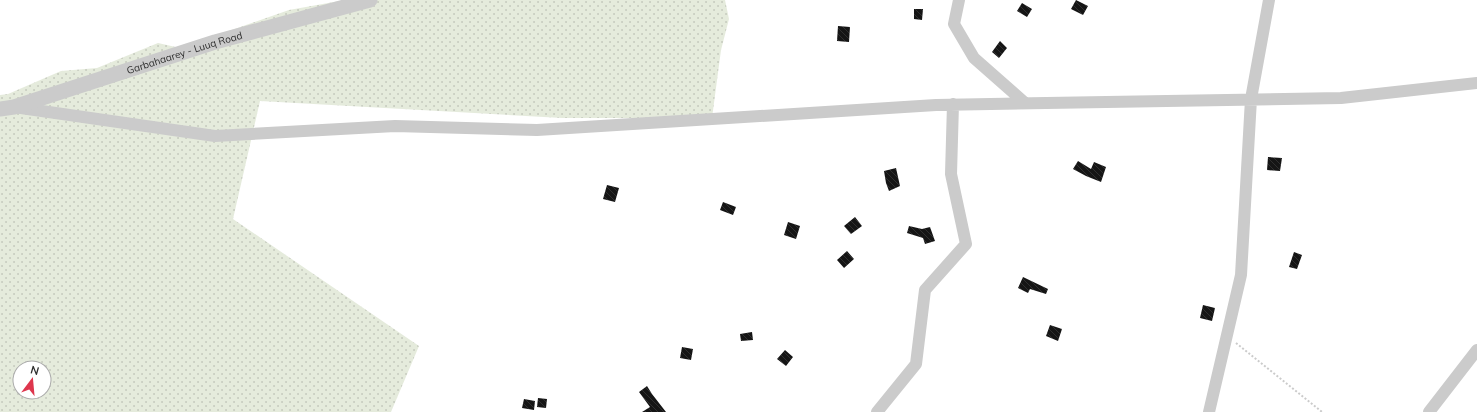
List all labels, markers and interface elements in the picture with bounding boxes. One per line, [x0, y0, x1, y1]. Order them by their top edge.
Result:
street label: Garbahaarey - Luuq Road [125, 28, 244, 77]
north arrow [12, 360, 52, 400]
text: N [29, 363, 41, 378]

